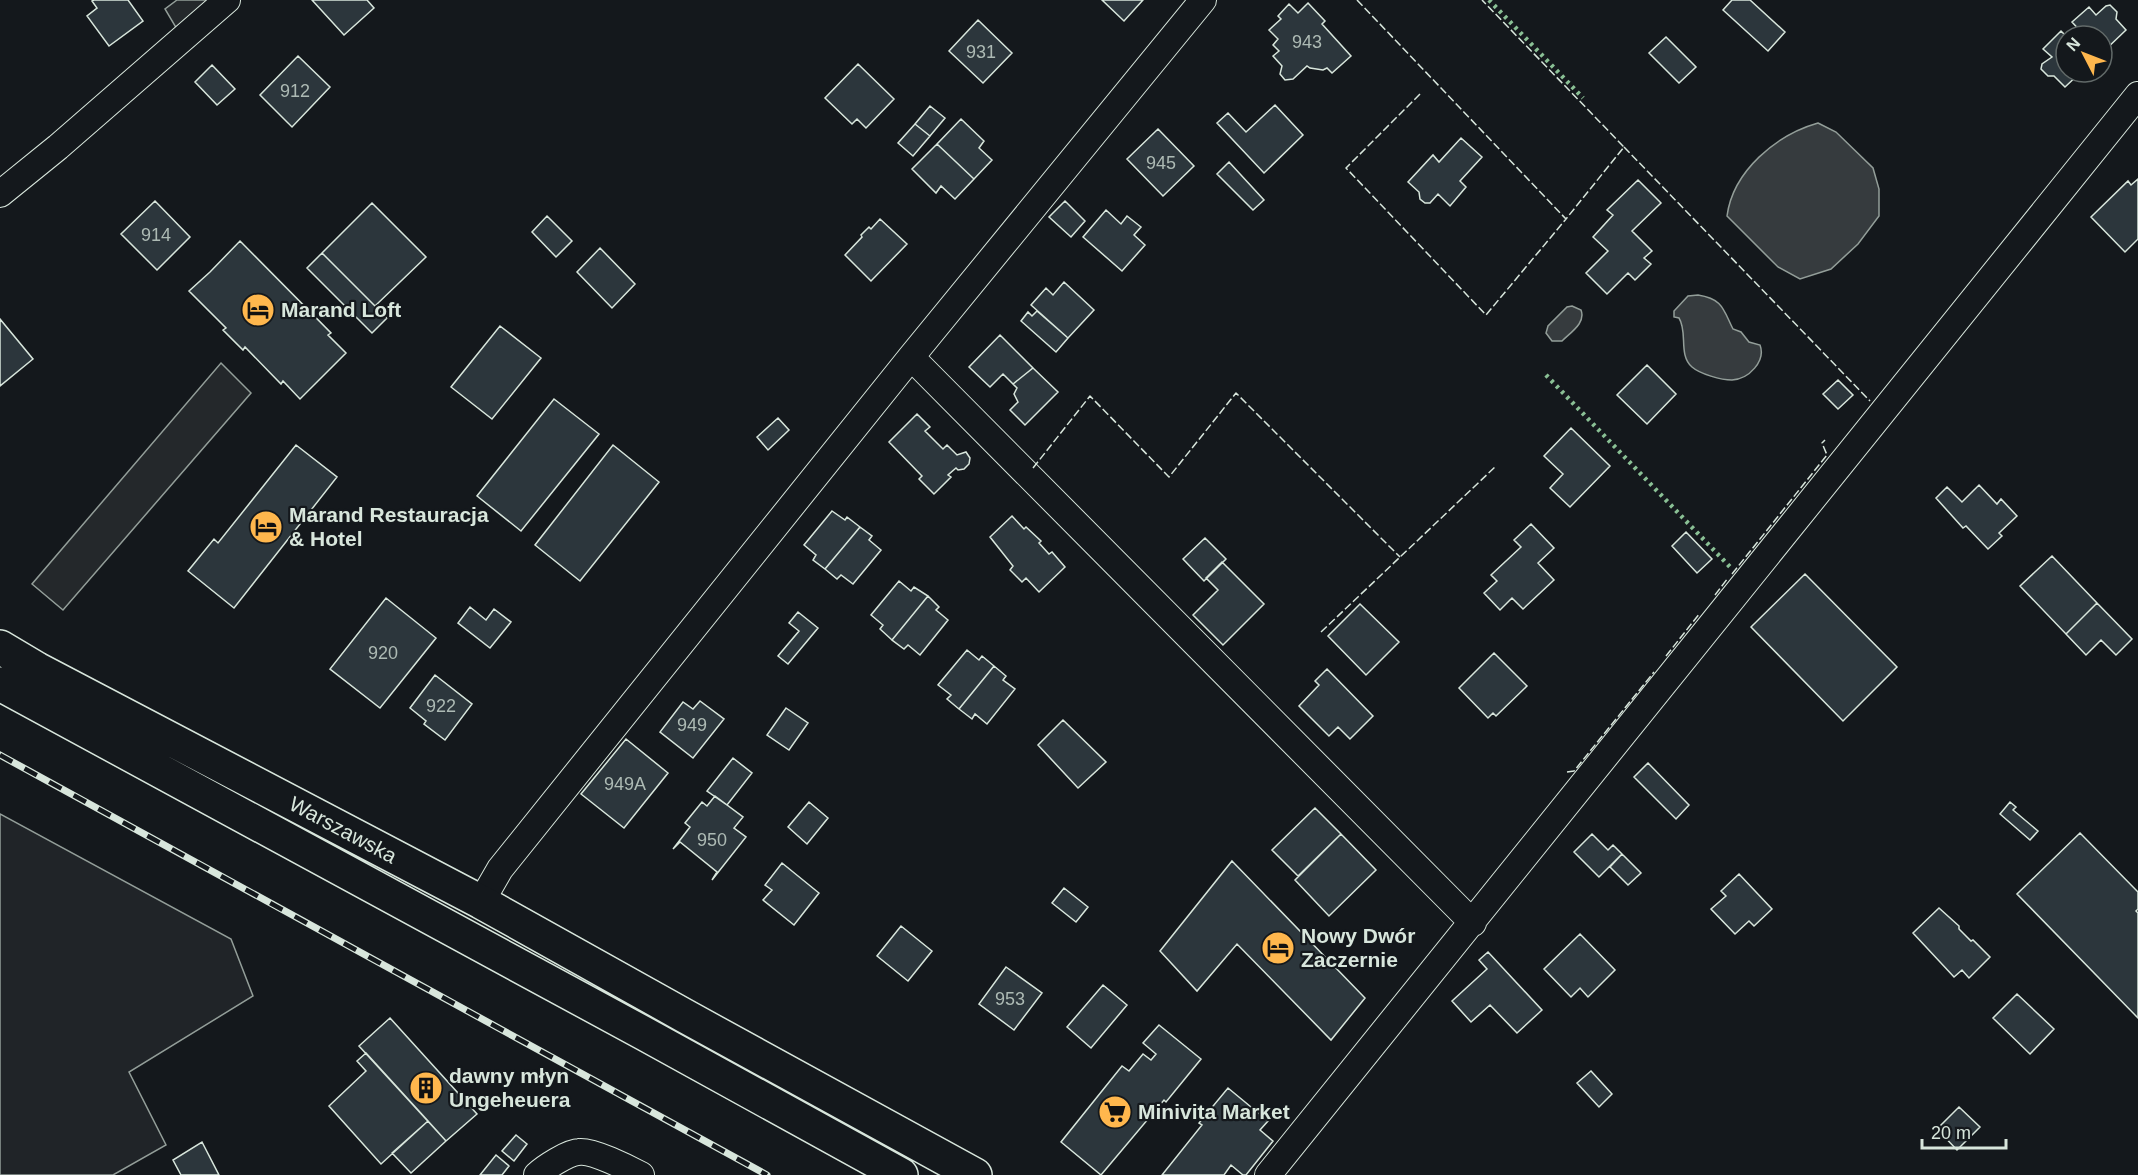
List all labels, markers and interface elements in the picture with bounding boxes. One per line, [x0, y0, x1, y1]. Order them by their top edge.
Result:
north arrow [2054, 24, 2114, 84]
house number: 943 [1292, 32, 1322, 52]
text: N [2063, 34, 2083, 54]
house number: 931 [966, 42, 996, 62]
house number: 912 [280, 81, 310, 101]
house number: 945 [1146, 153, 1176, 173]
house number: 914 [141, 225, 171, 245]
hotel icon: Marand Loft [240, 292, 276, 328]
place label: Marand Loft [281, 298, 401, 321]
place label: Marand Restauracja & Hotel [289, 503, 489, 550]
hotel icon: Marand Restauracja & Hotel [248, 509, 284, 545]
house number: 920 [368, 643, 398, 663]
house number: 922 [426, 696, 456, 716]
house number: 949 [677, 715, 707, 735]
house number: 949A [604, 774, 646, 794]
street label: Warszawska [286, 792, 401, 868]
house number: 950 [697, 830, 727, 850]
place label: Nowy Dwór Zaczernie [1301, 924, 1415, 971]
hotel icon: Nowy Dwór Zaczernie [1260, 930, 1296, 966]
house number: 953 [995, 989, 1025, 1009]
place label: dawny młyn Ungeheuera [449, 1064, 571, 1111]
building icon: dawny młyn Ungeheuera [408, 1070, 444, 1106]
supermarket icon: Minivita Market [1097, 1094, 1133, 1130]
place label: Minivita Market [1138, 1100, 1290, 1123]
scale bar [1922, 1112, 2006, 1150]
text: 20 m [1931, 1123, 1971, 1143]

